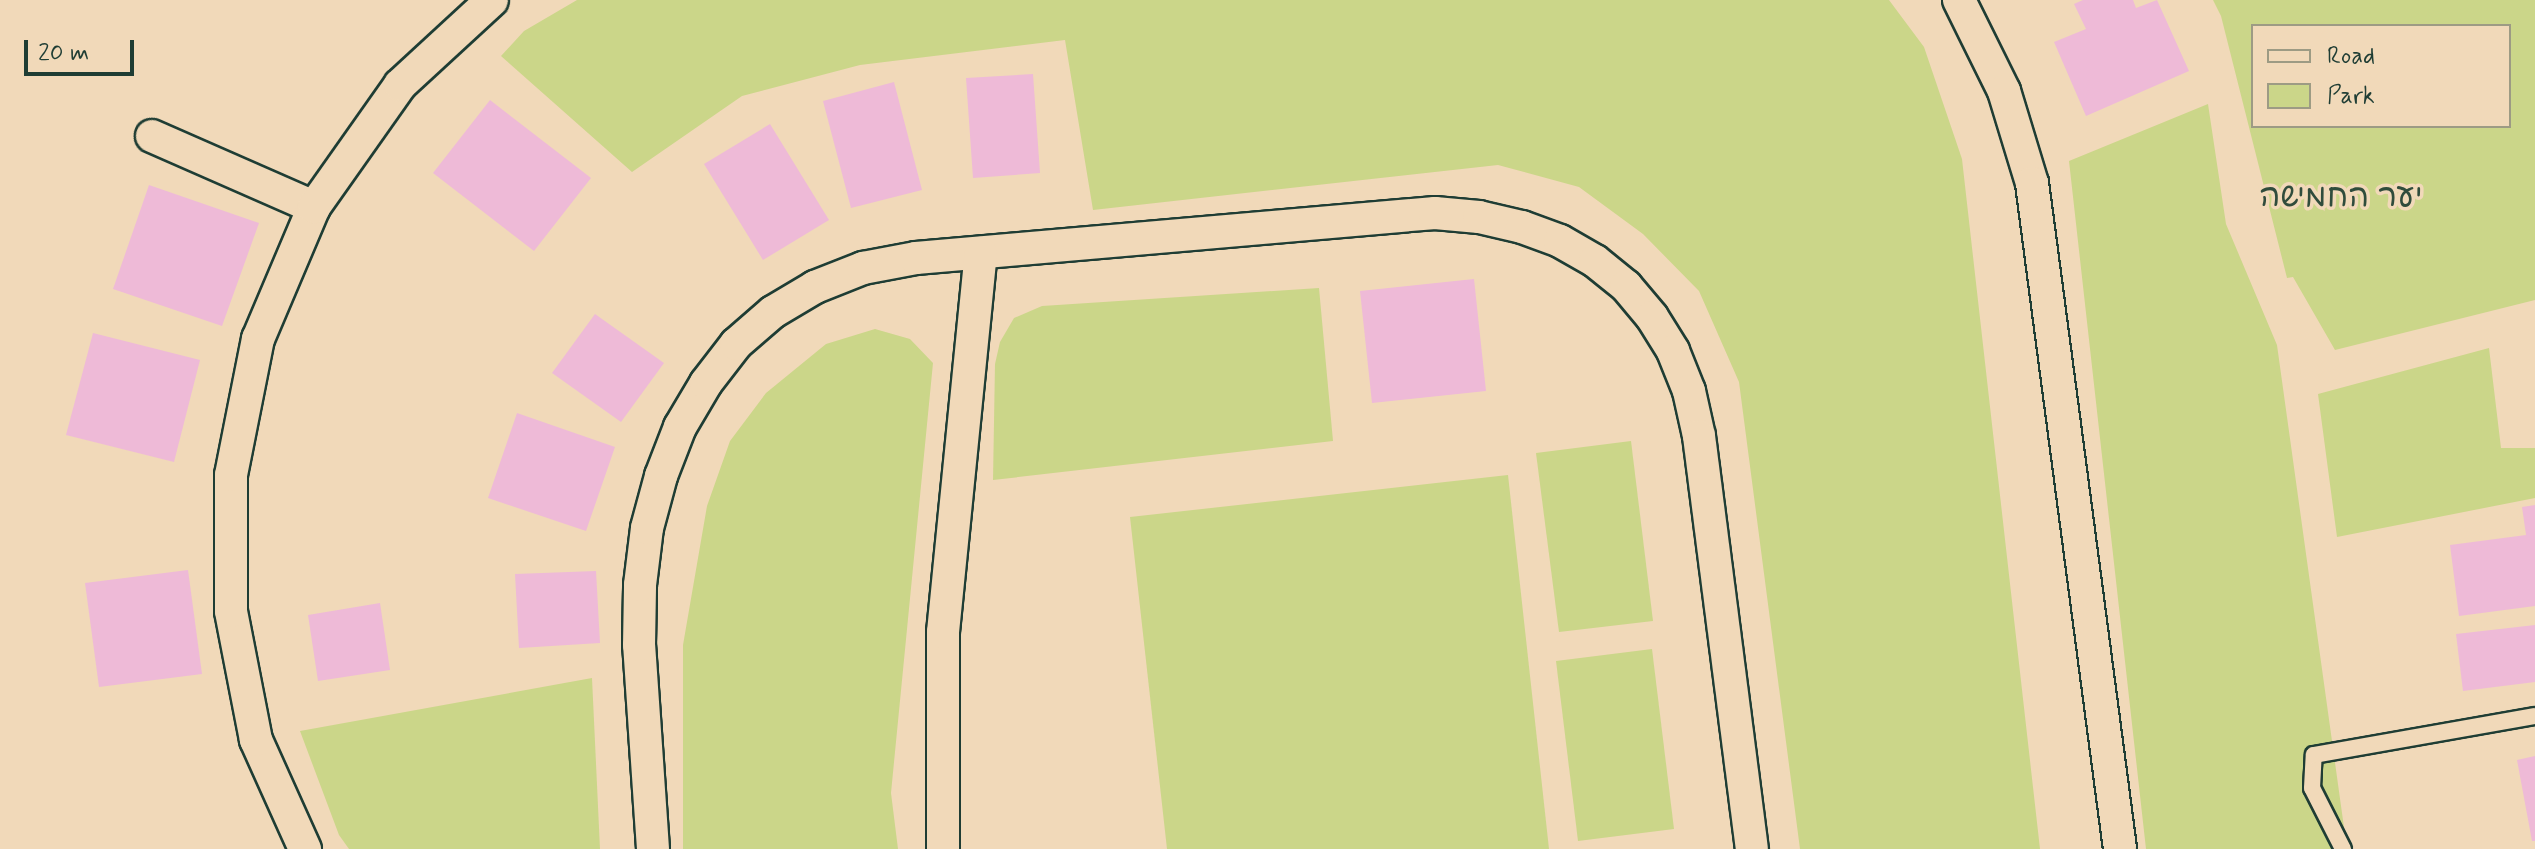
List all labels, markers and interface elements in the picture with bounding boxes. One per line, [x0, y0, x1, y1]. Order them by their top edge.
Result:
scale bar [28, 24, 138, 74]
legend [2251, 24, 2511, 128]
text: 20 m [38, 38, 89, 69]
text: Road [2327, 41, 2375, 72]
text: Park [2327, 81, 2375, 112]
park label: יער החמישה [2260, 178, 2422, 216]

